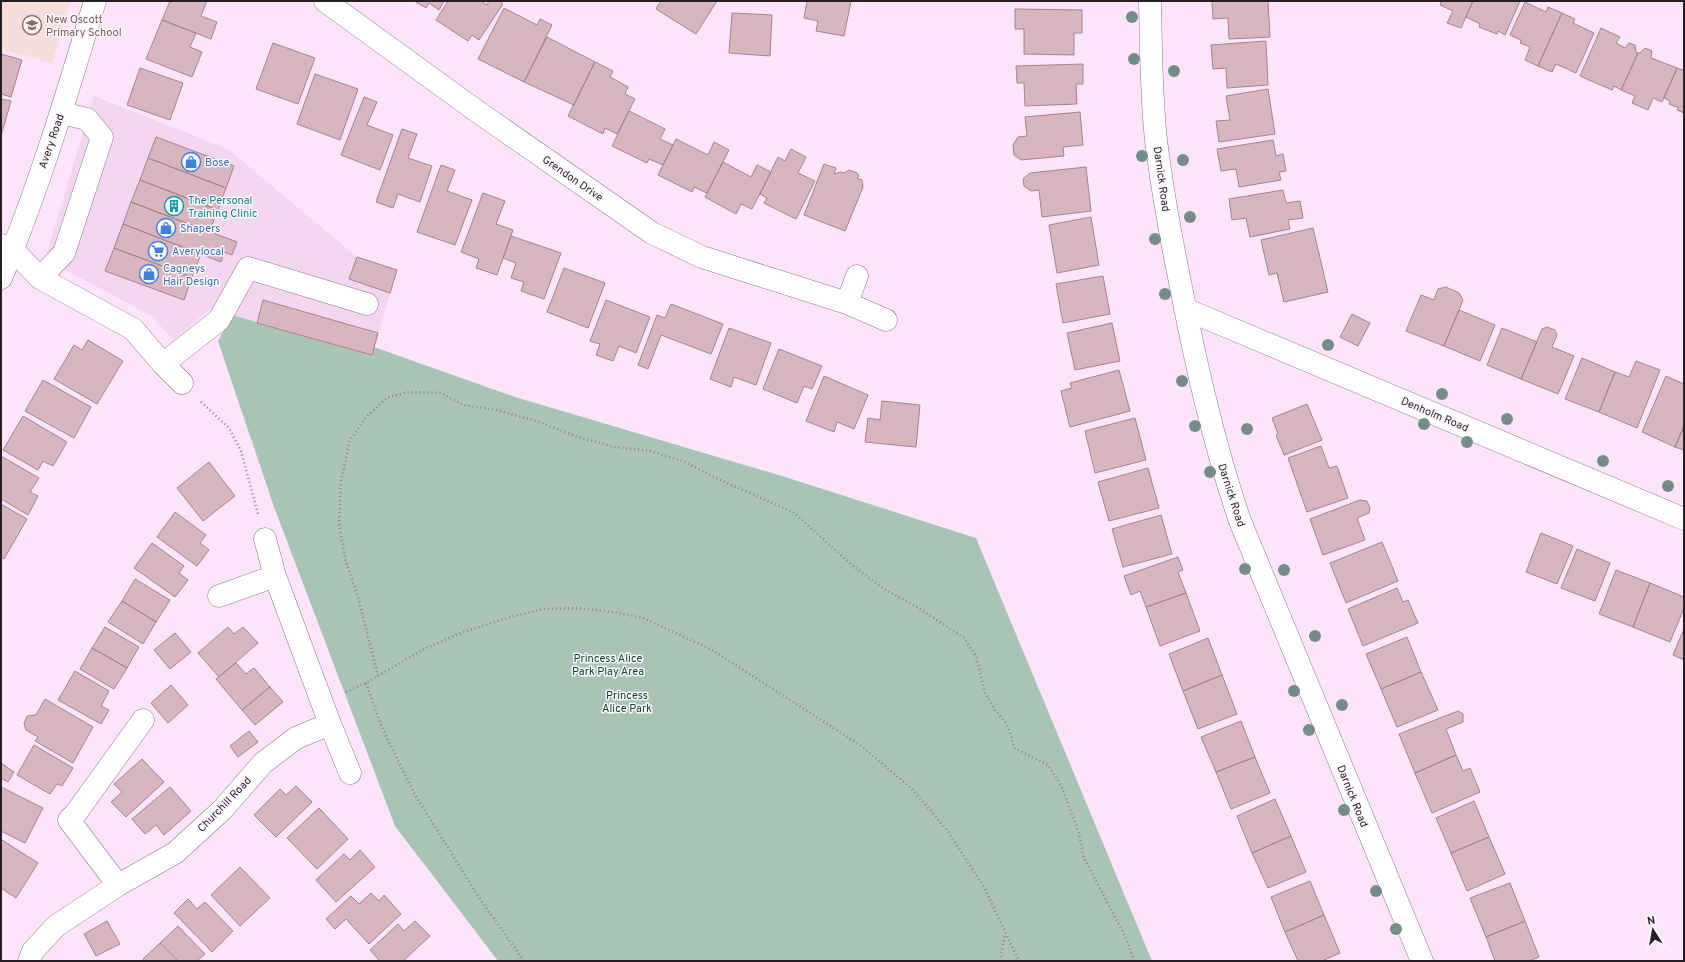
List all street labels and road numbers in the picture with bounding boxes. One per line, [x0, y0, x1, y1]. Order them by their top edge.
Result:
street label: Avery Road [36, 112, 68, 170]
street label: Darnick Road [1149, 146, 1173, 213]
street label: Grendon Drive [539, 153, 606, 205]
street label: Denholm Road [1399, 394, 1471, 436]
street label: Darnick Road [1214, 462, 1248, 529]
street label: Darnick Road [1333, 763, 1371, 830]
street label: Churchill Road [195, 774, 255, 835]

